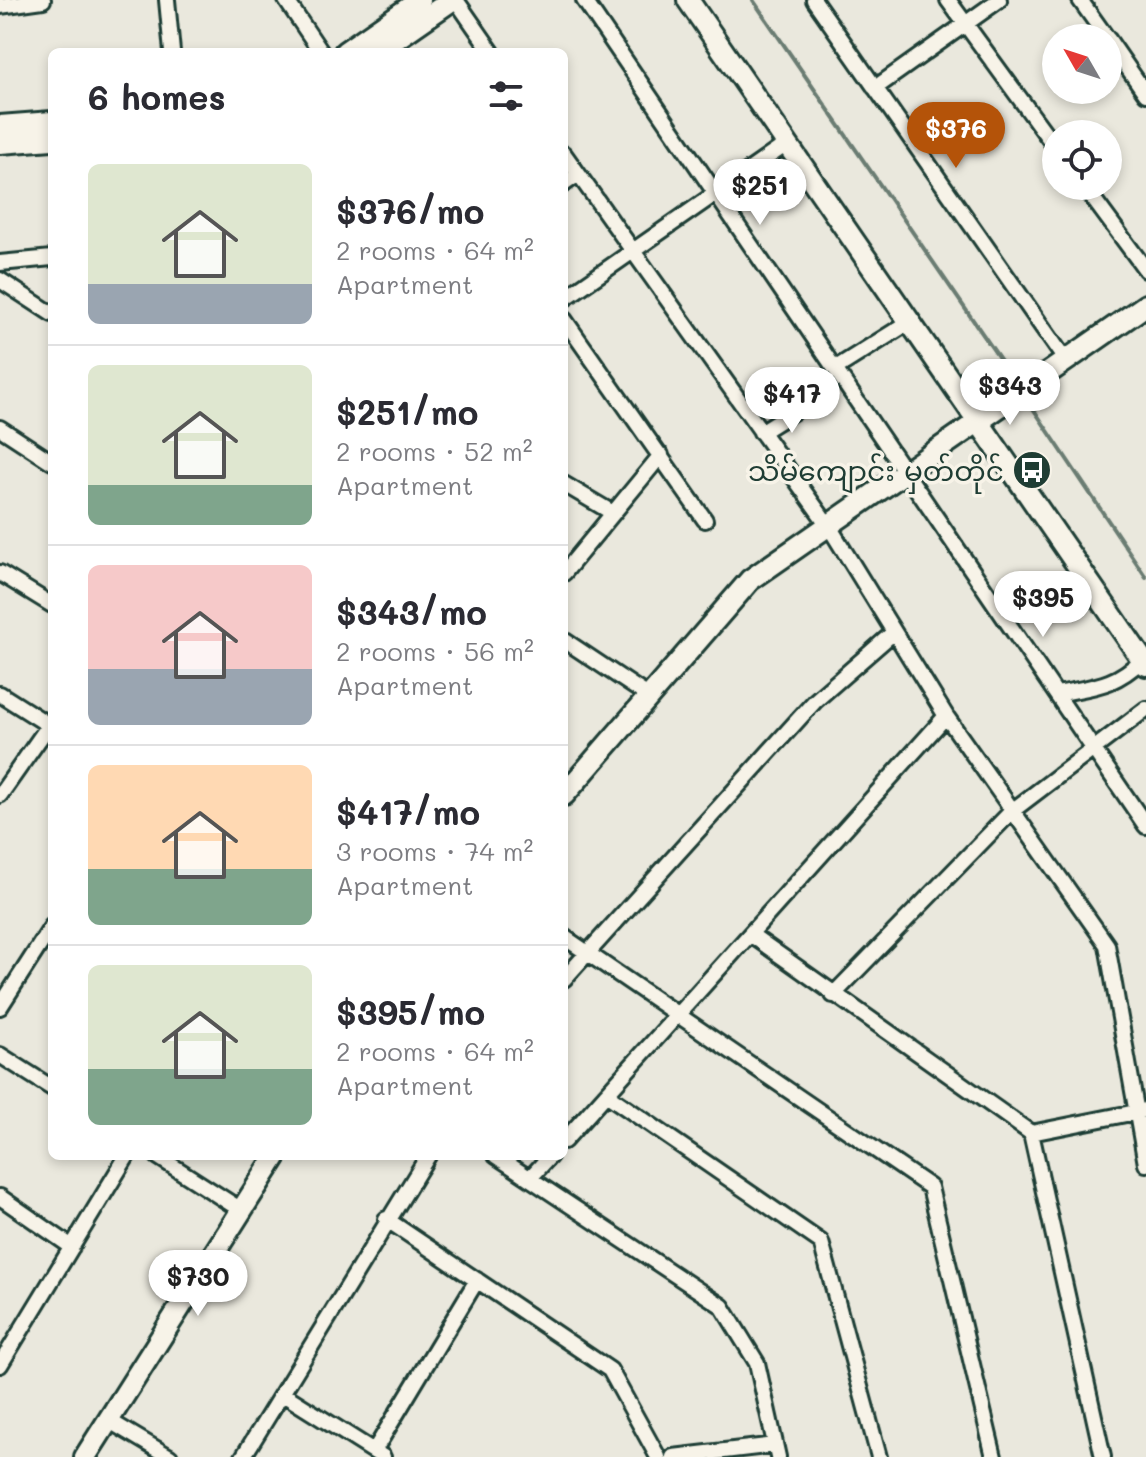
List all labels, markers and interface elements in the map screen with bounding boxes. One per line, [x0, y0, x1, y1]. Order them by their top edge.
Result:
north arrow [1042, 24, 1122, 104]
map controls [1042, 24, 1122, 200]
text: 6 homes [88, 74, 226, 119]
icon: filters [484, 74, 528, 118]
pin: $376 [909, 102, 1003, 170]
text: $376 [925, 111, 987, 145]
button: locate [1042, 120, 1122, 200]
pin: $251 [713, 159, 807, 227]
text: $251 [731, 168, 789, 202]
text: $376/mo [336, 188, 484, 233]
icon: home [152, 196, 248, 292]
text: 2 rooms · 64 m² [336, 233, 534, 267]
text: Apartment [336, 267, 473, 301]
pin: $343 [963, 359, 1057, 427]
pin: $417 [745, 367, 839, 435]
text: $343 [978, 368, 1042, 402]
text: $417 [763, 376, 821, 410]
text: $251/mo [336, 389, 478, 434]
icon: home [152, 397, 248, 493]
text: 2 rooms · 52 m² [336, 434, 533, 468]
bus stop icon: သိမ်ကျောင်း မှတ်တိုင် [1011, 449, 1053, 491]
place label: သိမ်ကျောင်း မှတ်တိုင် [748, 452, 1004, 494]
text: Apartment [336, 468, 473, 502]
pin: $395 [996, 571, 1090, 639]
text: $395 [1012, 580, 1074, 614]
text: $343/mo [336, 589, 487, 634]
icon: home [152, 597, 248, 693]
text: 2 rooms · 56 m² [336, 634, 534, 668]
text: Apartment [336, 668, 473, 702]
text: $417/mo [336, 789, 480, 834]
icon: home [152, 797, 248, 893]
text: 3 rooms · 74 m² [336, 834, 533, 868]
text: Apartment [336, 868, 473, 902]
text: $395/mo [336, 989, 485, 1034]
icon: home [152, 997, 248, 1093]
text: 2 rooms · 64 m² [336, 1034, 534, 1068]
text: Apartment [336, 1068, 473, 1102]
pin: $730 [151, 1250, 245, 1318]
text: $730 [167, 1259, 229, 1293]

